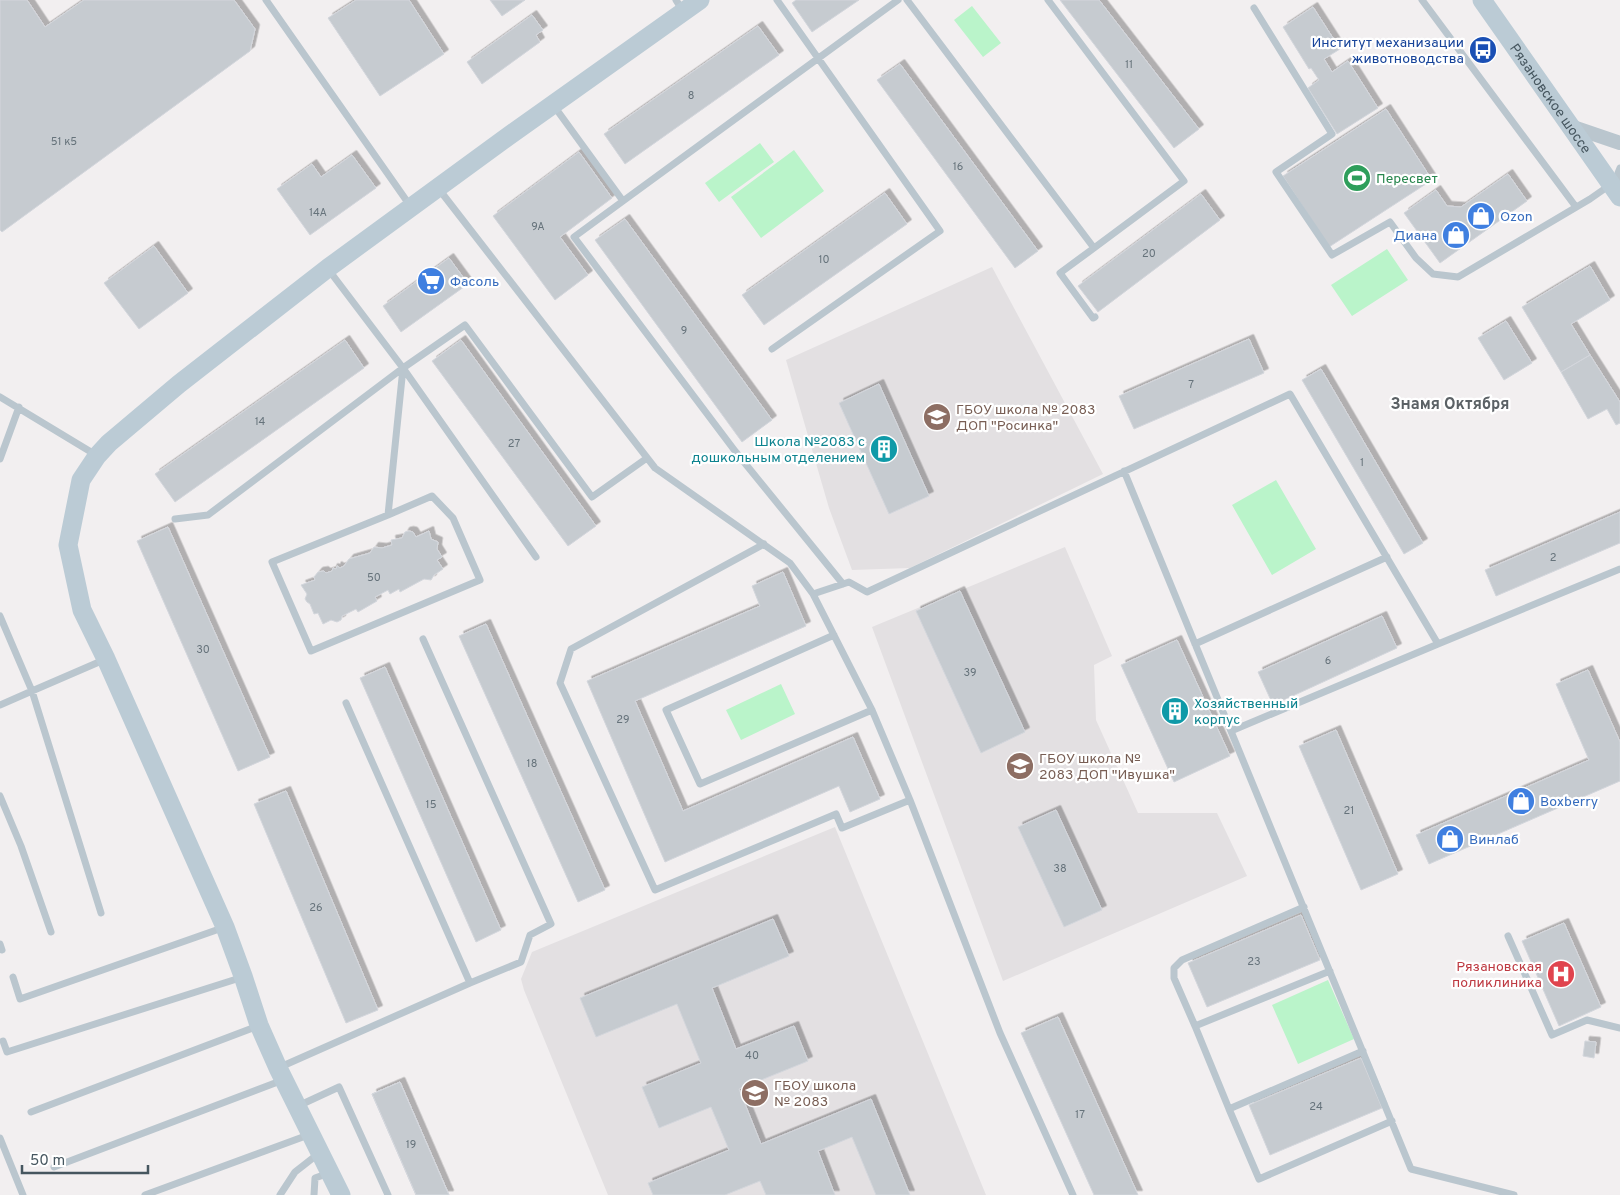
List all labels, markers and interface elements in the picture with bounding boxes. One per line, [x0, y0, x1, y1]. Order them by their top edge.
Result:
place label: Институт механизации животноводства [1311, 35, 1464, 68]
bus stop icon: Институт механизации животноводства [1468, 35, 1498, 65]
street label: Рязановское шоссе [1505, 41, 1594, 157]
house number: 11 [1125, 58, 1133, 72]
house number: 8 [688, 89, 694, 103]
house number: 51 к5 [51, 135, 77, 149]
house number: 16 [953, 160, 963, 174]
sports icon: Пересвет [1342, 163, 1372, 193]
place label: Пересвет [1376, 171, 1438, 188]
shop icon: Ozon [1466, 201, 1496, 231]
house number: 14А [309, 206, 327, 220]
place label: Ozon [1500, 209, 1533, 226]
house number: 9А [531, 220, 545, 234]
shop icon: Диана [1441, 220, 1471, 250]
place label: Диана [1393, 228, 1437, 245]
house number: 20 [1142, 247, 1156, 261]
house number: 10 [818, 253, 830, 267]
supermarket icon: Фасоль [416, 266, 446, 296]
place label: Фасоль [450, 274, 499, 291]
house number: 9 [681, 324, 687, 338]
house number: 7 [1188, 378, 1194, 392]
district label: Знамя Октября [1390, 395, 1510, 415]
school or university icon: ГБОУ школа № 2083 ДОП "Росинка" [922, 402, 952, 432]
place label: ГБОУ школа № 2083 ДОП "Росинка" [956, 402, 1096, 435]
house number: 14 [255, 415, 266, 429]
place label: Школа №2083 с дошкольным отделением [691, 434, 865, 467]
building icon: Школа №2083 с дошкольным отделением [869, 434, 899, 464]
house number: 27 [508, 437, 520, 451]
house number: 1 [1360, 456, 1364, 470]
house number: 2 [1550, 551, 1556, 565]
house number: 50 [367, 571, 381, 585]
house number: 30 [196, 643, 210, 657]
house number: 6 [1325, 654, 1331, 668]
house number: 39 [964, 666, 976, 680]
building icon: Хозяйственный корпус [1160, 696, 1190, 726]
place label: Хозяйственный корпус [1194, 696, 1298, 729]
house number: 29 [616, 713, 630, 727]
school or university icon: ГБОУ школа № 2083 ДОП "Ивушка" [1005, 751, 1035, 781]
place label: ГБОУ школа № 2083 ДОП "Ивушка" [1039, 751, 1175, 784]
house number: 18 [527, 757, 537, 771]
shop icon: Boxberry [1506, 786, 1536, 816]
place label: Boxberry [1540, 794, 1598, 811]
house number: 15 [426, 798, 437, 812]
house number: 21 [1344, 804, 1354, 818]
shop icon: Винлаб [1435, 824, 1465, 854]
place label: Винлаб [1469, 832, 1519, 849]
house number: 38 [1053, 862, 1067, 876]
house number: 26 [309, 901, 323, 915]
house number: 23 [1247, 955, 1261, 969]
place label: Рязановская поликлиника [1452, 959, 1542, 992]
hospital icon: Рязановская поликлиника [1546, 959, 1576, 989]
house number: 40 [745, 1049, 759, 1063]
school or university icon: ГБОУ школа № 2083 [740, 1078, 770, 1108]
place label: ГБОУ школа № 2083 [774, 1078, 856, 1111]
house number: 24 [1309, 1100, 1323, 1114]
house number: 17 [1075, 1108, 1085, 1122]
house number: 19 [406, 1138, 416, 1152]
scale bar [22, 1142, 149, 1174]
text: 50 m [30, 1152, 65, 1171]

